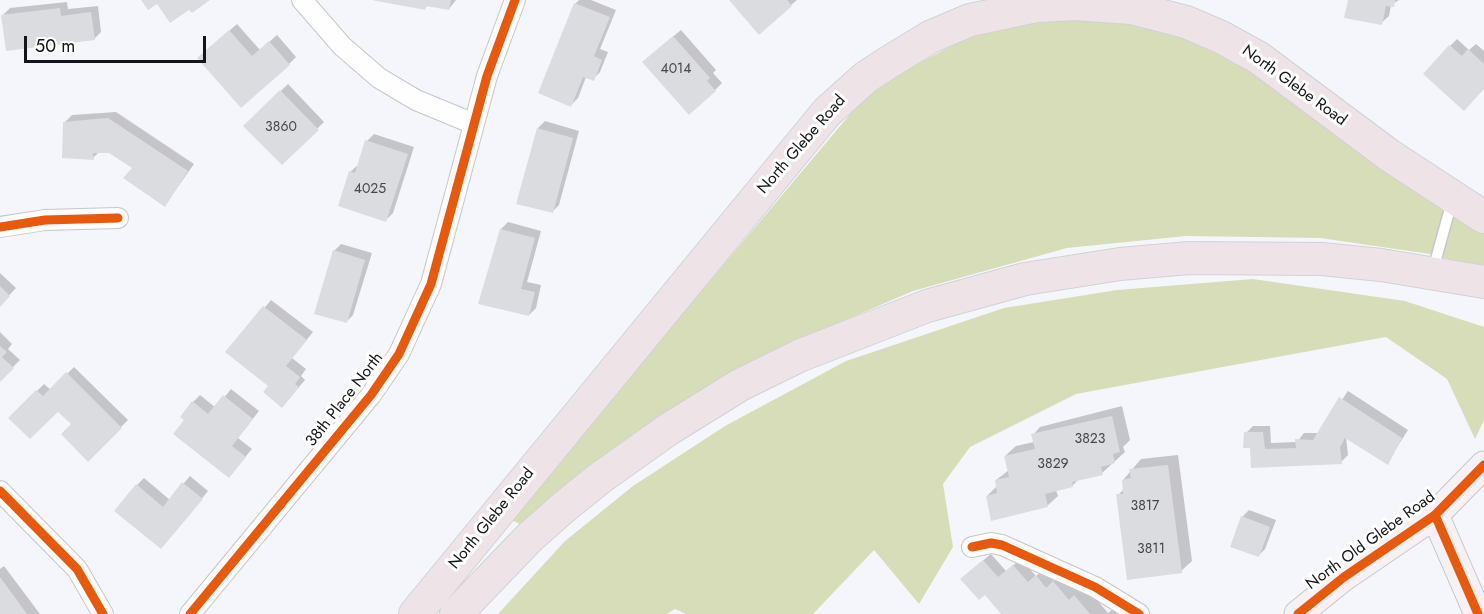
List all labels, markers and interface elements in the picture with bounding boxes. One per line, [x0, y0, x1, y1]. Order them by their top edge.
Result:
scale bar [27, 24, 208, 62]
text: 50 m [35, 33, 75, 59]
street label: North Glebe Road [1238, 42, 1350, 130]
house number: 4014 [660, 62, 692, 78]
street label: North Glebe Road [754, 92, 850, 198]
house number: 3860 [265, 120, 297, 136]
house number: 4025 [354, 182, 386, 198]
street label: 38th Place North [302, 349, 388, 451]
house number: 3823 [1075, 432, 1105, 448]
house number: 3829 [1037, 457, 1069, 473]
street label: North Glebe Road [445, 465, 539, 573]
street label: North Old Glebe Road [1303, 488, 1439, 594]
house number: 3817 [1131, 499, 1159, 515]
house number: 3811 [1137, 542, 1165, 558]

